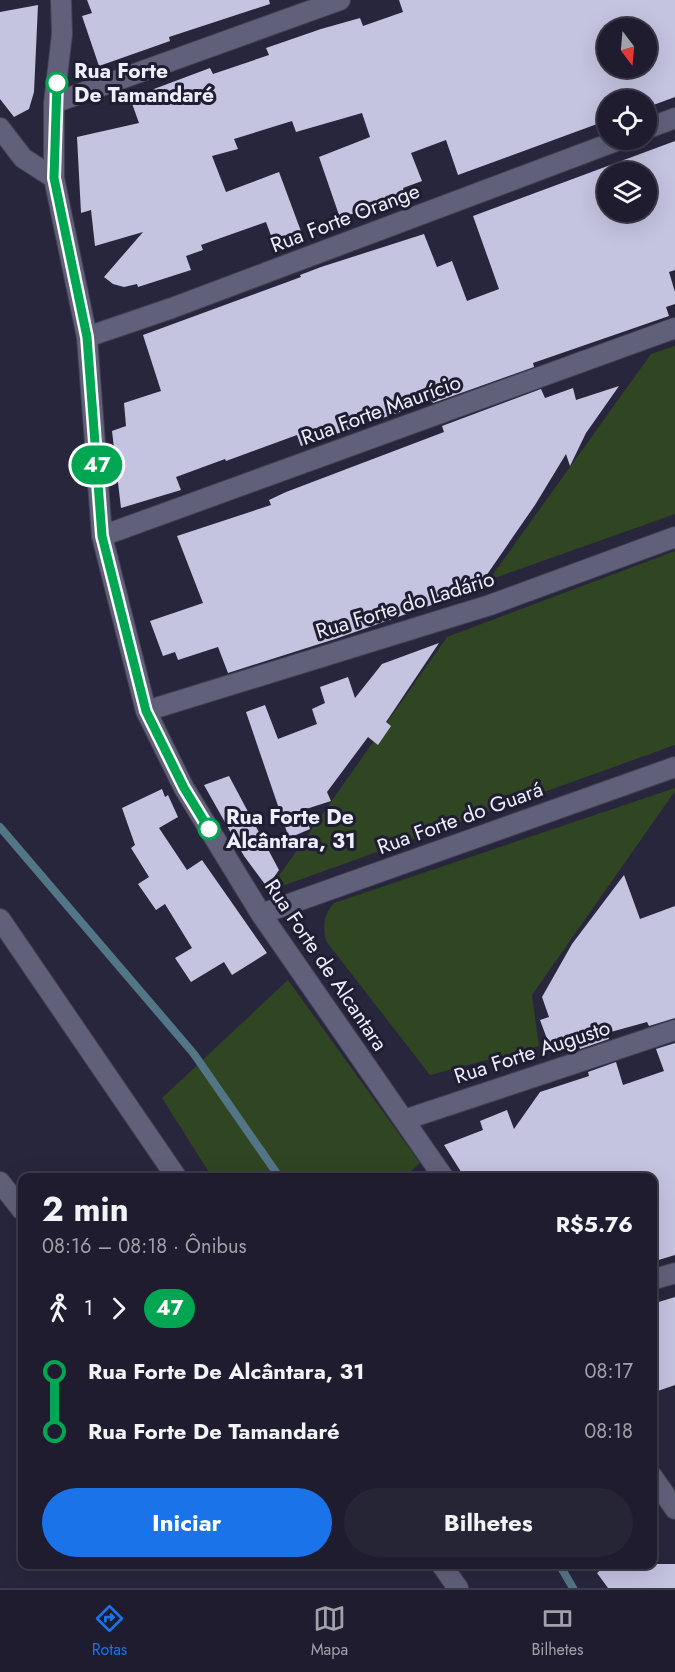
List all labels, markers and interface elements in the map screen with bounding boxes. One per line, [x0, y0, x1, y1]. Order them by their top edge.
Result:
north arrow [597, 18, 657, 78]
map controls [597, 18, 657, 222]
place label: Rua Forte De Tamandaré [74, 56, 214, 110]
marker: Rua Forte De Tamandaré [46, 72, 68, 94]
button: locate [597, 90, 657, 150]
button: layers [597, 162, 657, 222]
street label: Rua Forte Orange [266, 176, 424, 260]
street label: Rua Forte Maurício [297, 367, 465, 453]
line badge: 47 [70, 446, 124, 484]
text: 47 [83, 450, 111, 480]
street label: Rua Forte do Ladário [312, 564, 498, 646]
street label: Rua Forte do Guará [373, 774, 547, 862]
place label: Rua Forte De Alcântara, 31 [225, 802, 356, 856]
marker: Rua Forte De Alcântara, 31 [198, 818, 220, 840]
street label: Rua Forte de Alcantara [257, 873, 395, 1057]
street label: Rua Forte Augusto [450, 1013, 614, 1091]
text: 2 min [42, 1186, 129, 1233]
text: R$5.76 [556, 1208, 633, 1240]
text: 08:16 – 08:18 · Ônibus [42, 1232, 247, 1261]
icon: walk [42, 1292, 75, 1325]
icon: forward [102, 1292, 135, 1325]
text: 47 [156, 1293, 183, 1323]
text: 1 [84, 1294, 93, 1323]
text: Rua Forte De Alcântara, 31 [88, 1355, 364, 1387]
text: 08:17 [585, 1357, 633, 1386]
text: Rua Forte De Tamandaré [88, 1415, 340, 1447]
text: 08:18 [584, 1417, 633, 1446]
button: Iniciar [42, 1488, 332, 1557]
button: Bilhetes [344, 1488, 633, 1557]
tab: Rotas [92, 1602, 127, 1661]
tab: Mapa [311, 1602, 348, 1661]
tab: Bilhetes [531, 1602, 583, 1661]

